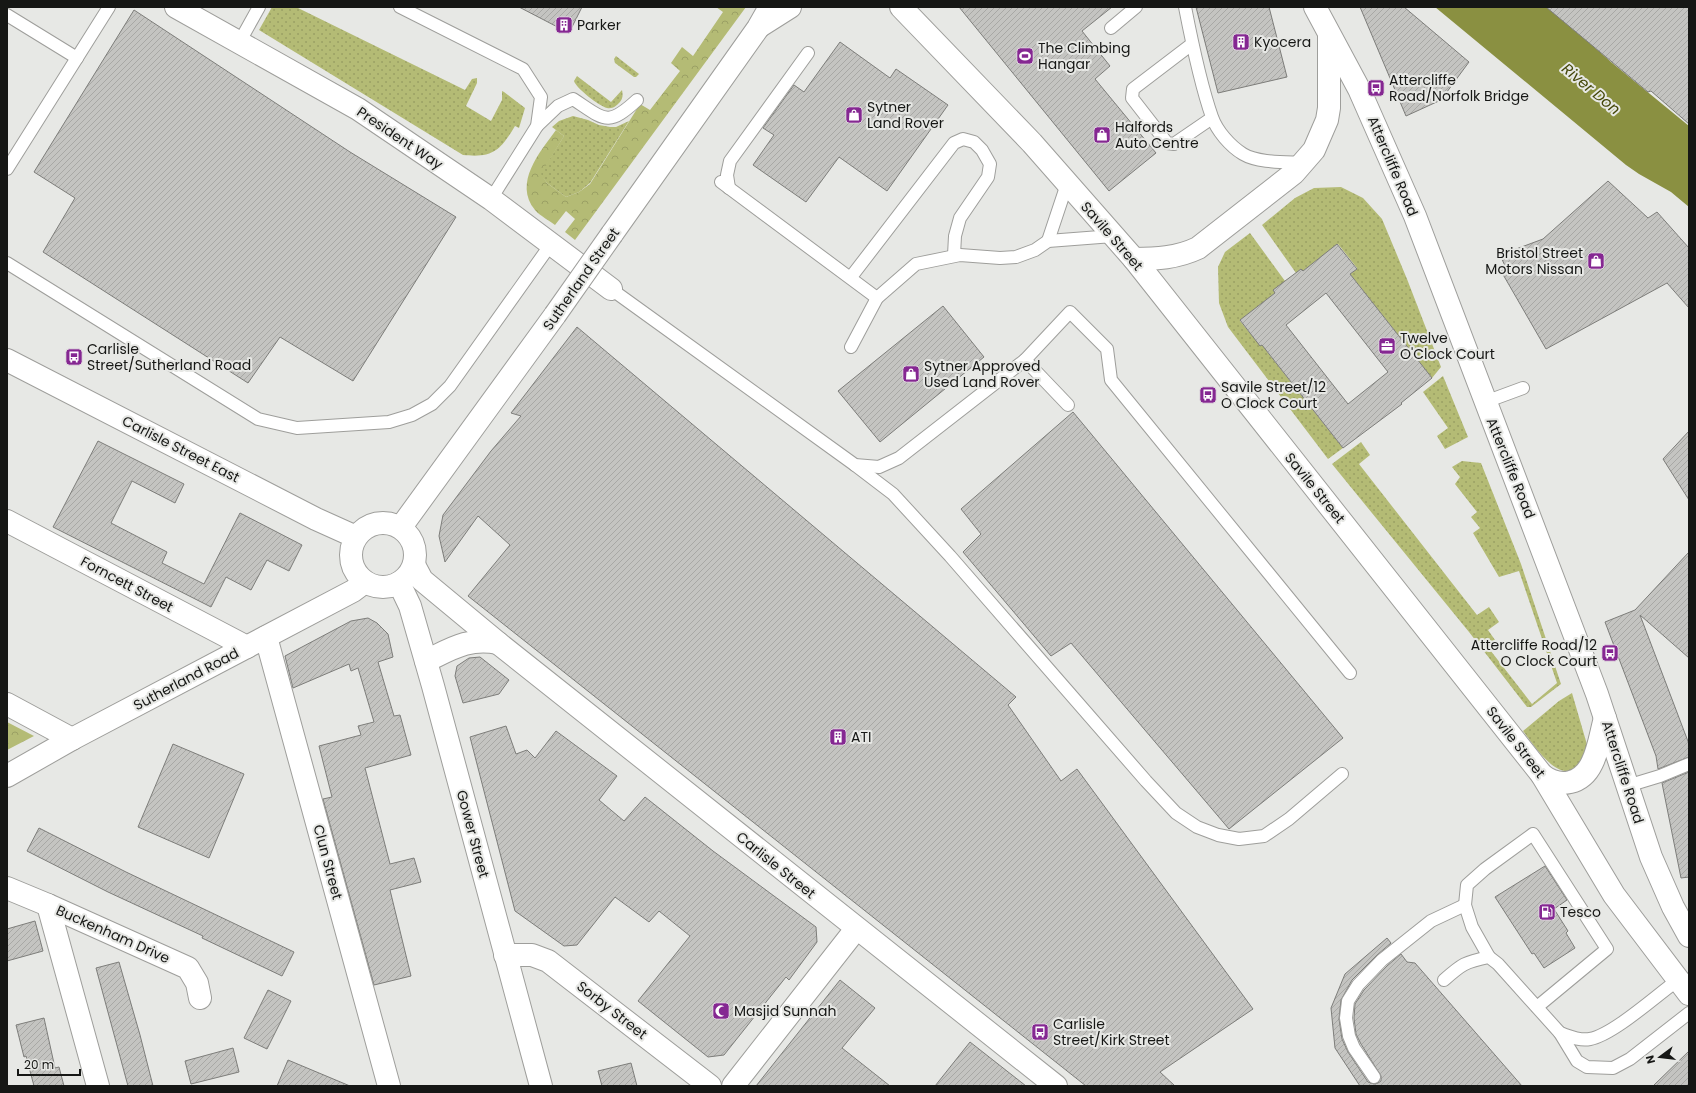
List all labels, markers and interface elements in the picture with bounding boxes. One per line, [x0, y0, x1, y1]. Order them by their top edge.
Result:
building icon: Parker [554, 15, 574, 35]
place label: Parker [577, 15, 621, 35]
building icon: Kyocera [1231, 32, 1251, 52]
place label: Kyocera [1254, 32, 1311, 52]
place label: The Climbing Hangar [1038, 38, 1130, 74]
sports icon: The Climbing Hangar [1015, 46, 1035, 66]
water label: River Don [1558, 58, 1625, 119]
place label: Attercliffe Road/Norfolk Bridge [1389, 70, 1529, 106]
bus stop icon: Attercliffe Road/Norfolk Bridge [1366, 78, 1386, 98]
place label: Sytner Land Rover [867, 97, 944, 133]
street label: President Way [353, 102, 447, 174]
shop icon: Sytner Land Rover [844, 105, 864, 125]
street label: Attercliffe Road [1363, 113, 1423, 219]
place label: Halfords Auto Centre [1115, 117, 1199, 153]
shop icon: Halfords Auto Centre [1092, 125, 1112, 145]
street label: Savile Street [1076, 197, 1148, 275]
street label: Sutherland Street [538, 224, 624, 334]
place label: Bristol Street Motors Nissan [1485, 243, 1583, 279]
shop icon: Bristol Street Motors Nissan [1586, 251, 1606, 271]
place label: Twelve O'Clock Court [1400, 328, 1495, 364]
office icon: Twelve O'Clock Court [1377, 336, 1397, 356]
place label: Carlisle Street/Sutherland Road [87, 339, 251, 375]
bus stop icon: Carlisle Street/Sutherland Road [64, 347, 84, 367]
place label: Sytner Approved Used Land Rover [924, 356, 1040, 392]
shop icon: Sytner Approved Used Land Rover [901, 364, 921, 384]
place label: Savile Street/12 O Clock Court [1221, 377, 1326, 413]
bus stop icon: Savile Street/12 O Clock Court [1198, 385, 1218, 405]
street label: Carlisle Street East [119, 411, 243, 487]
street label: Attercliffe Road [1482, 415, 1540, 521]
street label: Savile Street [1280, 448, 1350, 528]
street label: Forncett Street [77, 551, 177, 617]
place label: Attercliffe Road/12 O Clock Court [1471, 635, 1597, 671]
street label: Sutherland Road [130, 643, 242, 715]
bus stop icon: Attercliffe Road/12 O Clock Court [1600, 643, 1620, 663]
street label: Savile Street [1482, 702, 1550, 782]
street label: Attercliffe Road [1597, 718, 1649, 826]
building icon: ATI [828, 727, 848, 747]
place label: ATI [851, 727, 871, 747]
street label: Gower Street [452, 788, 494, 880]
street label: Clun Street [308, 822, 348, 902]
street label: Carlisle Street [732, 827, 820, 903]
street label: Buckenham Drive [53, 900, 173, 968]
fuel station icon: Tesco [1537, 902, 1557, 922]
place label: Tesco [1560, 902, 1601, 922]
street label: Sorby Street [573, 976, 651, 1044]
mosque icon: Masjid Sunnah [711, 1001, 731, 1021]
place label: Masjid Sunnah [734, 1001, 836, 1021]
place label: Carlisle Street/Kirk Street [1053, 1014, 1170, 1050]
bus stop icon: Carlisle Street/Kirk Street [1030, 1022, 1050, 1042]
north arrow [1640, 1037, 1680, 1077]
scale bar [18, 1051, 80, 1077]
text: N [1642, 1054, 1659, 1066]
text: 20 m [24, 1056, 54, 1073]

